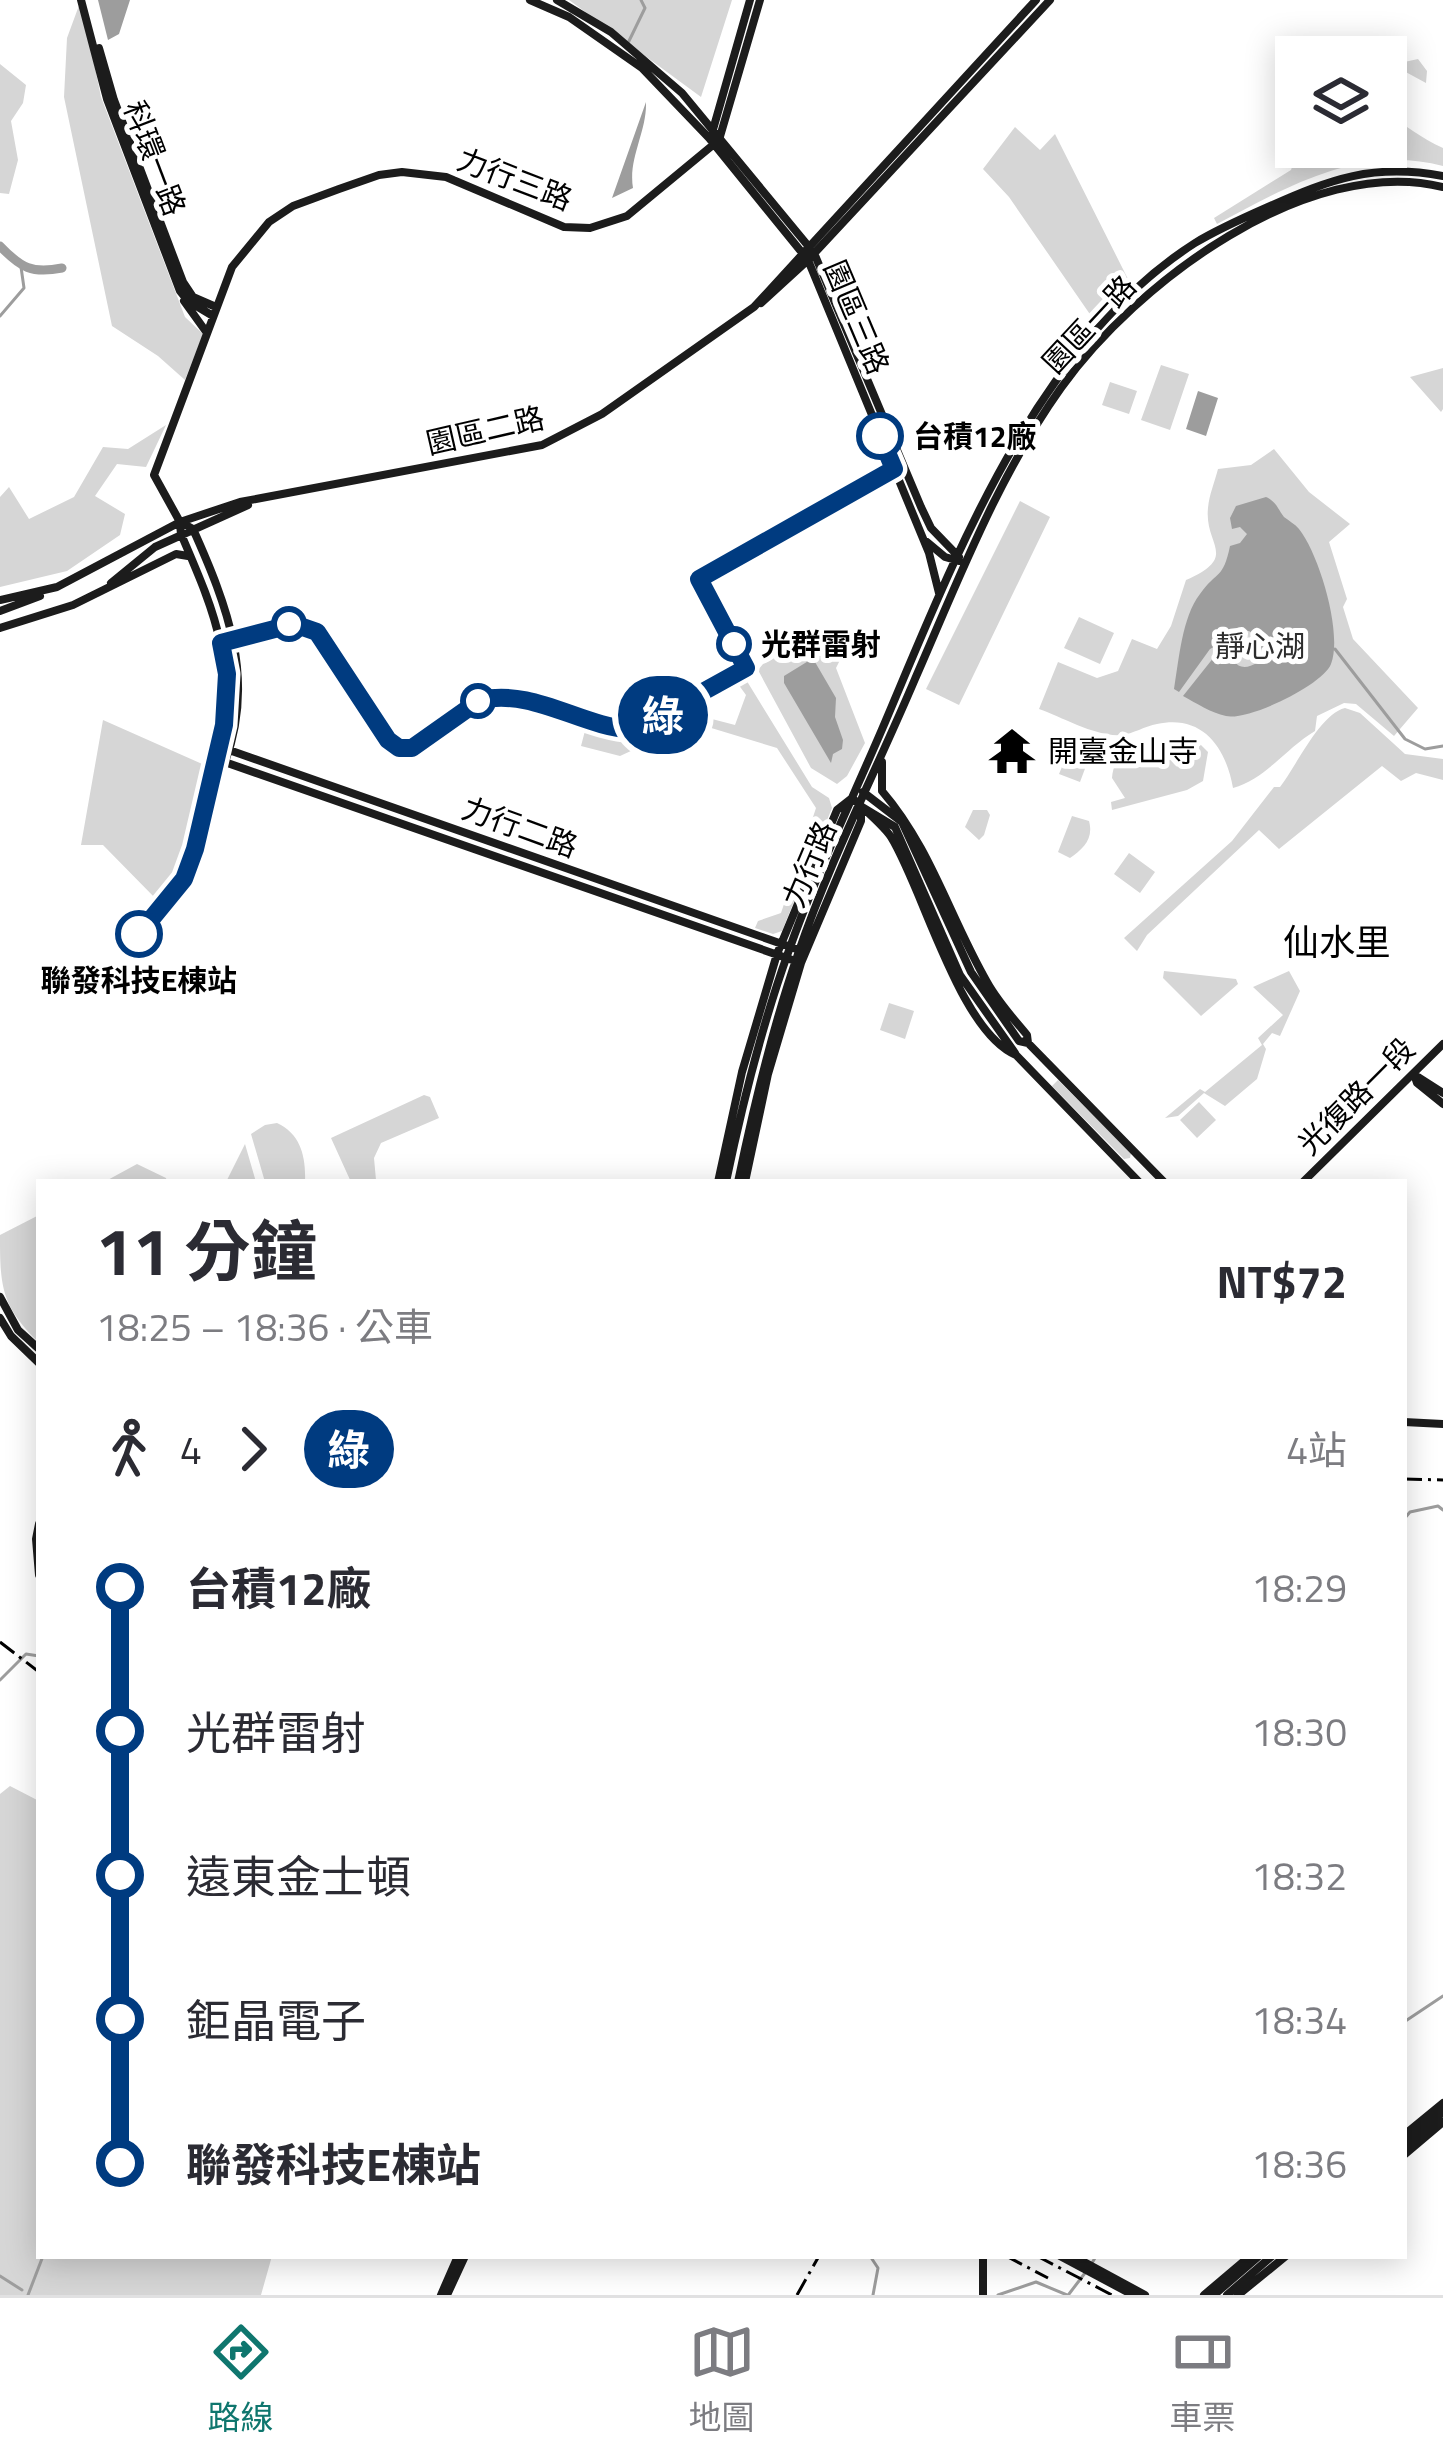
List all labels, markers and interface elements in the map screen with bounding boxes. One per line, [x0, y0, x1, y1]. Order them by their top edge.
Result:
map controls [1275, 36, 1407, 168]
button: layers [1275, 36, 1407, 168]
street label: 科環一路 [112, 94, 198, 222]
street label: 力行三路 [451, 136, 579, 222]
street label: 園區三路 [812, 253, 902, 381]
street label: 園區一路 [1031, 264, 1147, 384]
street label: 園區二路 [421, 394, 549, 466]
place label: 台積12廠 [913, 413, 1037, 459]
marker: 台積12廠 [858, 414, 902, 458]
unlabelled marker [273, 608, 305, 640]
place label: 光群雷射 [761, 621, 881, 667]
park label: 靜心湖 [1215, 623, 1305, 669]
marker: 光群雷射 [718, 628, 750, 660]
line badge: 綠 [624, 676, 702, 754]
text: 綠 [642, 683, 684, 747]
unlabelled marker [462, 685, 494, 717]
temple icon: 開臺金山寺 [987, 726, 1037, 776]
place label: 開臺金山寺 [1048, 728, 1198, 774]
street label: 力行二路 [456, 785, 584, 869]
street label: 力行路 [770, 814, 848, 914]
marker: 聯發科技E棟站 [117, 912, 161, 956]
district label: 仙水里 [1283, 914, 1391, 969]
place label: 聯發科技E棟站 [41, 957, 237, 1003]
street label: 光復路一段 [1287, 1027, 1425, 1165]
text: 11 分鐘 [96, 1200, 316, 1301]
text: NT$72 [1217, 1247, 1347, 1315]
text: 18:25 – 18:36 · 公車 [96, 1297, 433, 1356]
icon: walk [96, 1416, 162, 1482]
icon: forward [220, 1416, 286, 1482]
text: 綠 [328, 1417, 370, 1481]
text: 4 [180, 1420, 202, 1479]
text: 4站 [1286, 1420, 1347, 1479]
text: 台積12廠 [186, 1554, 371, 1622]
text: 18:29 [1251, 1558, 1347, 1617]
text: 光群雷射 [186, 1698, 366, 1766]
text: 18:30 [1251, 1702, 1347, 1761]
text: 遠東金士頓 [186, 1842, 411, 1910]
text: 18:32 [1251, 1846, 1347, 1905]
text: 鉅晶電子 [186, 1986, 366, 2054]
text: 18:34 [1251, 1990, 1347, 2049]
text: 聯發科技E棟站 [186, 2130, 481, 2198]
text: 18:36 [1251, 2134, 1347, 2193]
tab: 路線 [208, 2319, 274, 2442]
tab: 地圖 [689, 2319, 755, 2442]
tab: 車票 [1170, 2319, 1236, 2442]

